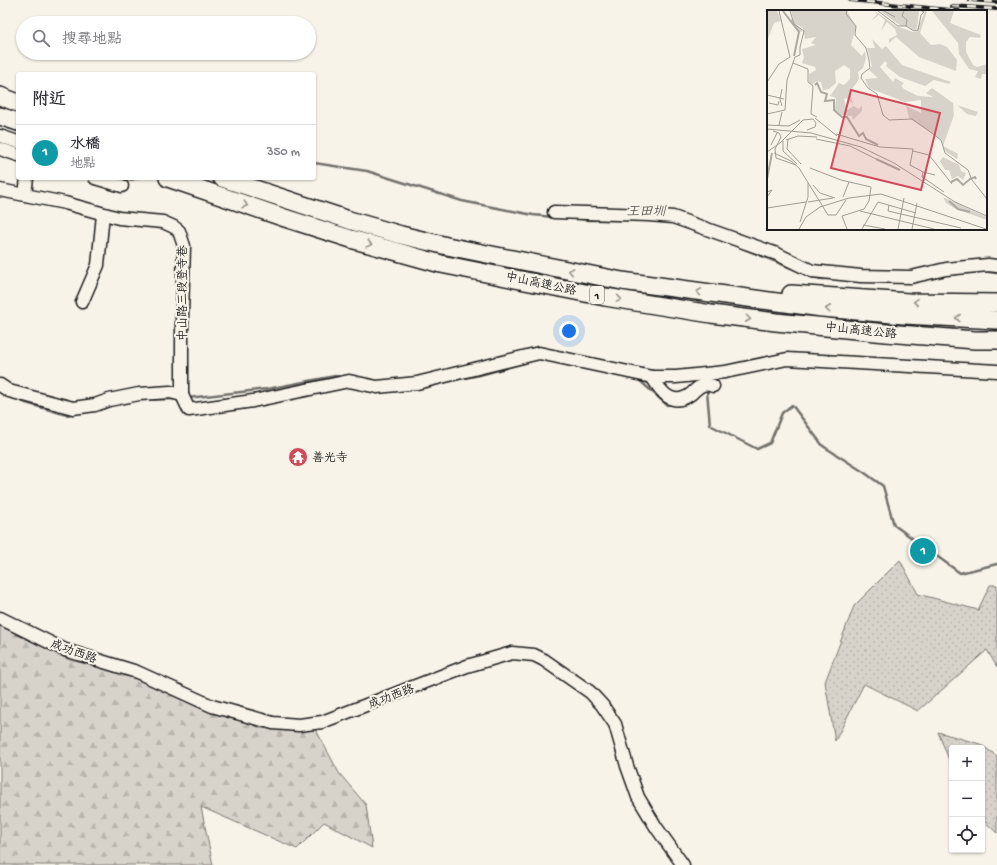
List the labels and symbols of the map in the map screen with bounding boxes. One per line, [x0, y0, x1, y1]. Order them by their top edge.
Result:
inset map [767, 10, 987, 230]
one-way arrow [242, 200, 249, 209]
water label: 王田圳 [626, 204, 667, 220]
one-way arrow [366, 239, 373, 248]
street label: 中山路三段登寺巷 [176, 245, 191, 341]
one-way arrow [568, 267, 574, 276]
street label: 中山高速公路 [504, 269, 578, 299]
road number: 1 [590, 286, 604, 304]
one-way arrow [696, 288, 703, 297]
one-way arrow [616, 294, 622, 303]
one-way arrow [913, 298, 919, 306]
one-way arrow [825, 304, 831, 313]
one-way arrow [955, 313, 961, 322]
one-way arrow [745, 314, 751, 323]
street label: 中山高速公路 [824, 319, 898, 343]
your location [559, 321, 579, 341]
temple icon: 善光寺 [287, 446, 309, 468]
place label: 善光寺 [312, 451, 348, 466]
pin: 1 [910, 536, 936, 566]
street label: 成功西路 [48, 637, 99, 668]
street label: 成功西路 [366, 682, 417, 713]

